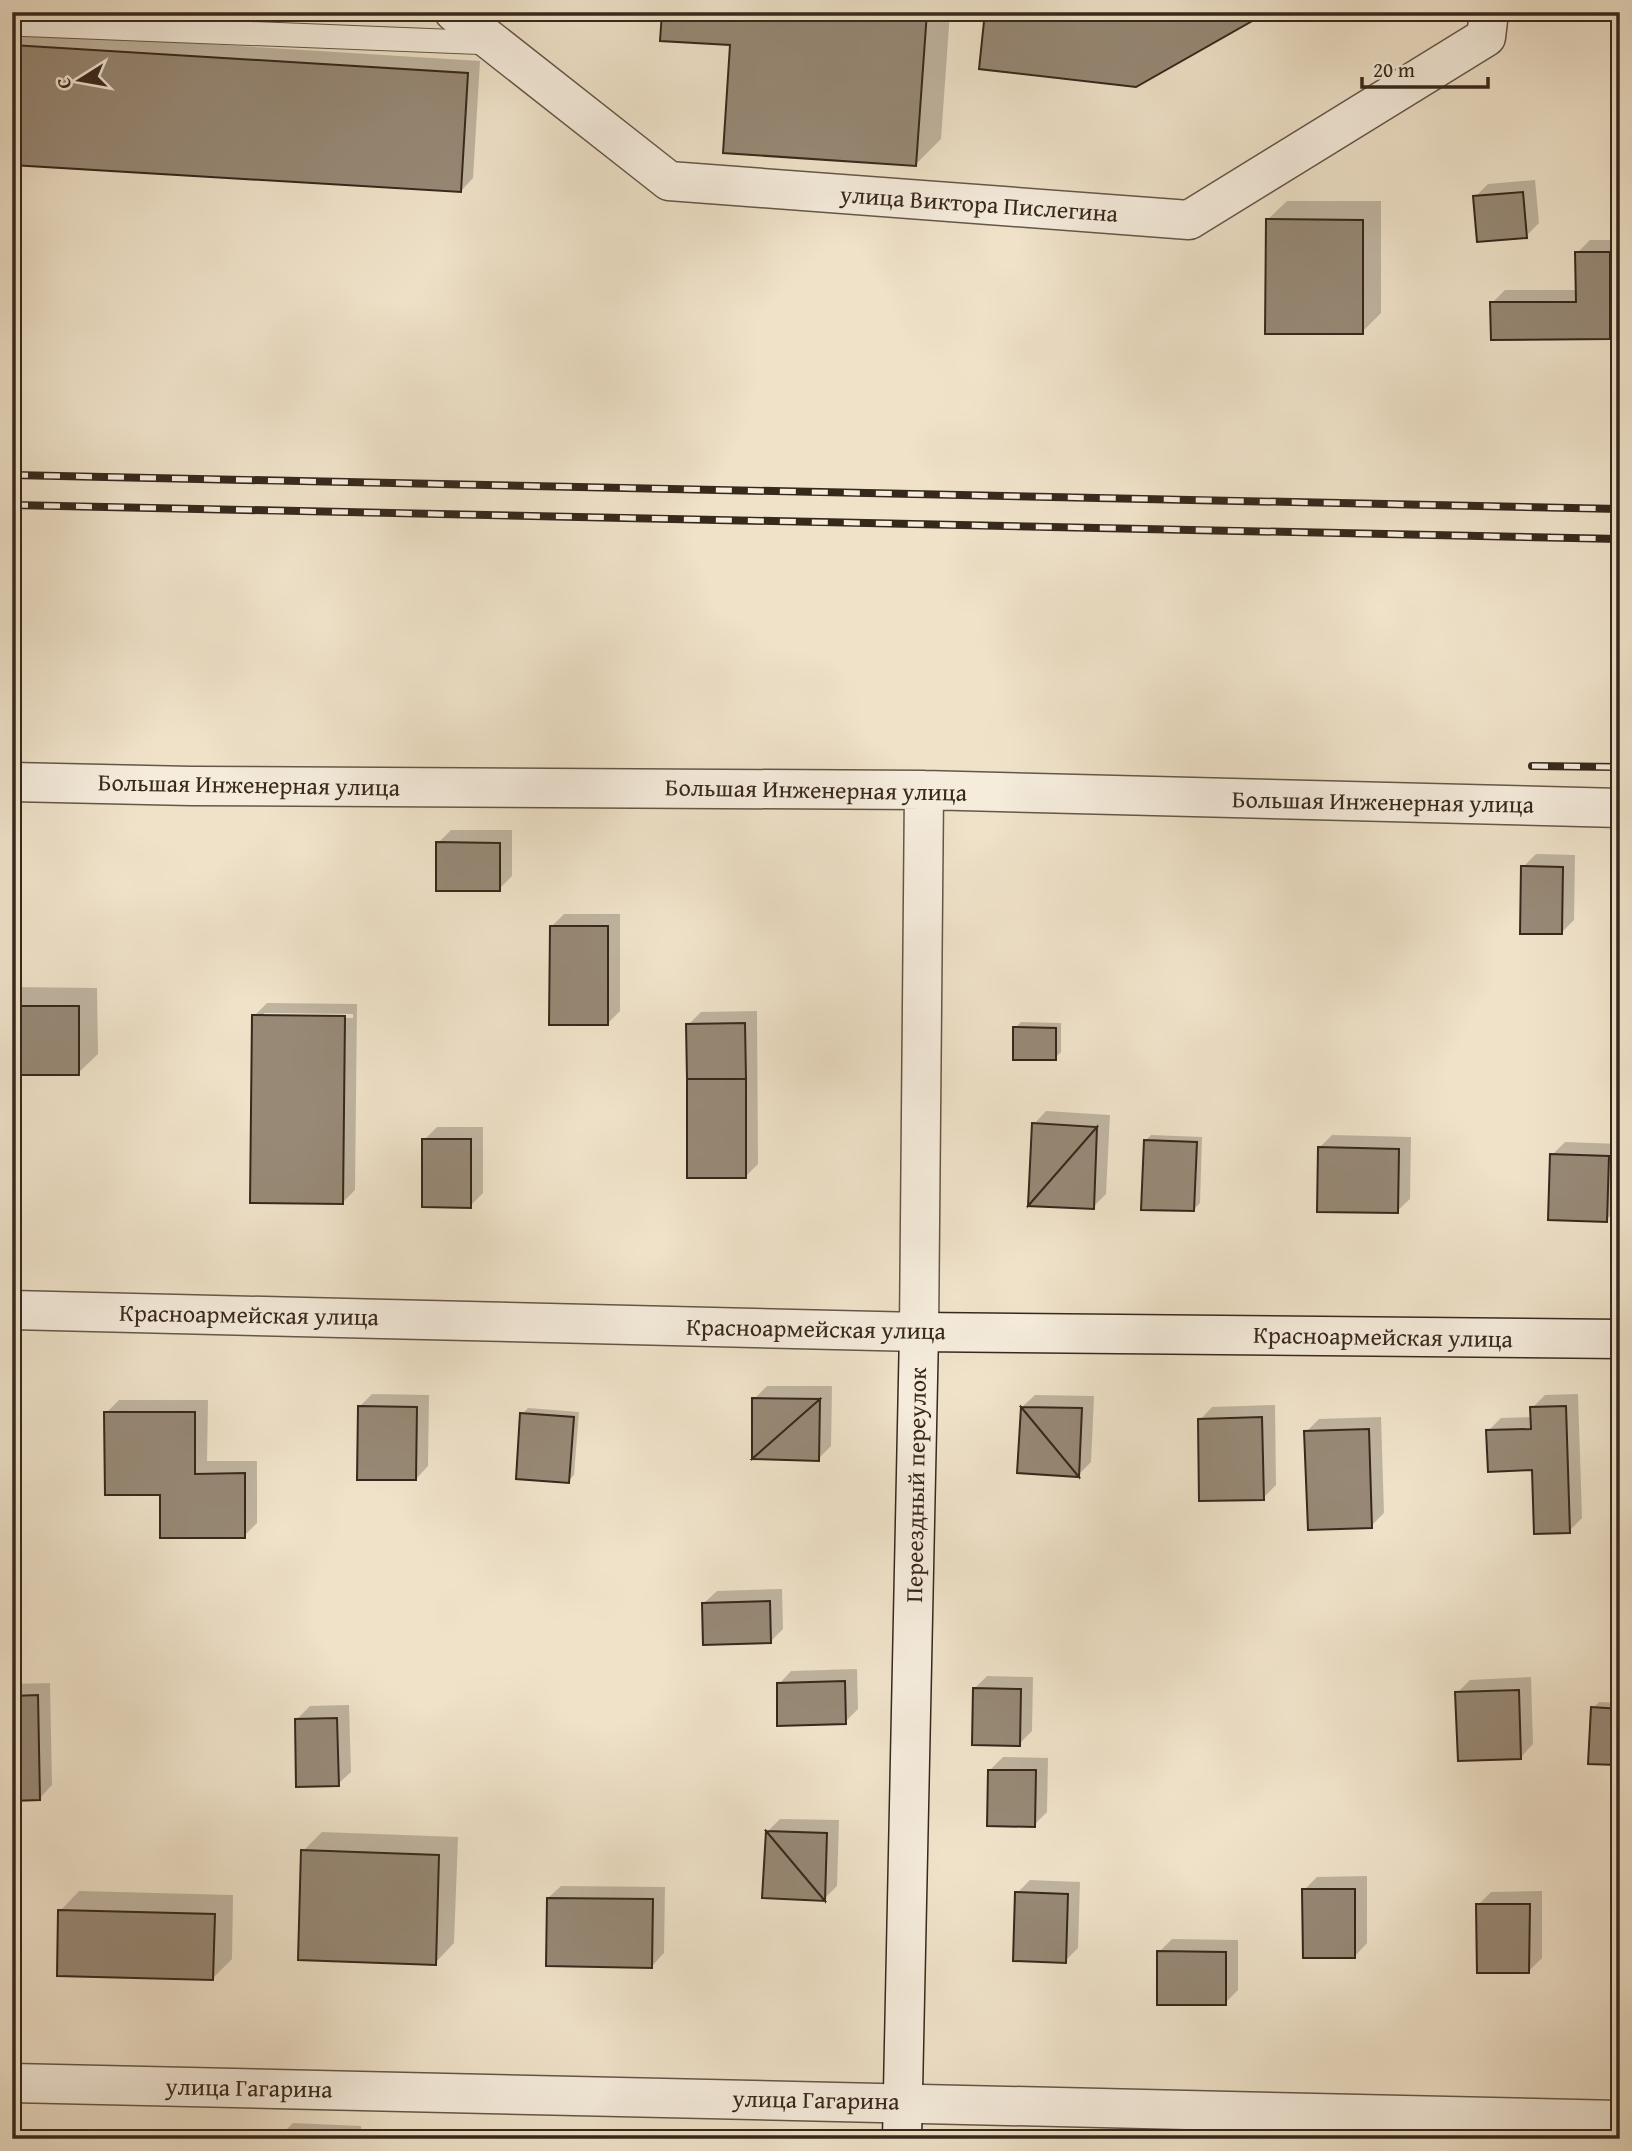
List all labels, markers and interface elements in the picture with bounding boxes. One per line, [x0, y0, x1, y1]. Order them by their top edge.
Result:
north arrow [46, 46, 116, 116]
scale bar [1362, 46, 1488, 90]
text: 20 m [1373, 54, 1415, 85]
text: С [48, 75, 78, 91]
street label: улица Виктора Пислегина [838, 176, 1120, 231]
street label: Большая Инженерная улица [98, 764, 401, 805]
street label: Большая Инженерная улица [665, 769, 968, 810]
street label: Большая Инженерная улица [1232, 781, 1535, 822]
street label: Красноармейская улица [119, 1295, 380, 1334]
street label: Красноармейская улица [686, 1309, 947, 1348]
street label: Красноармейская улица [1253, 1317, 1514, 1356]
street label: Переездный переулок [896, 1367, 935, 1603]
street label: улица Гагарина [164, 2069, 334, 2106]
street label: улица Гагарина [731, 2081, 901, 2118]

